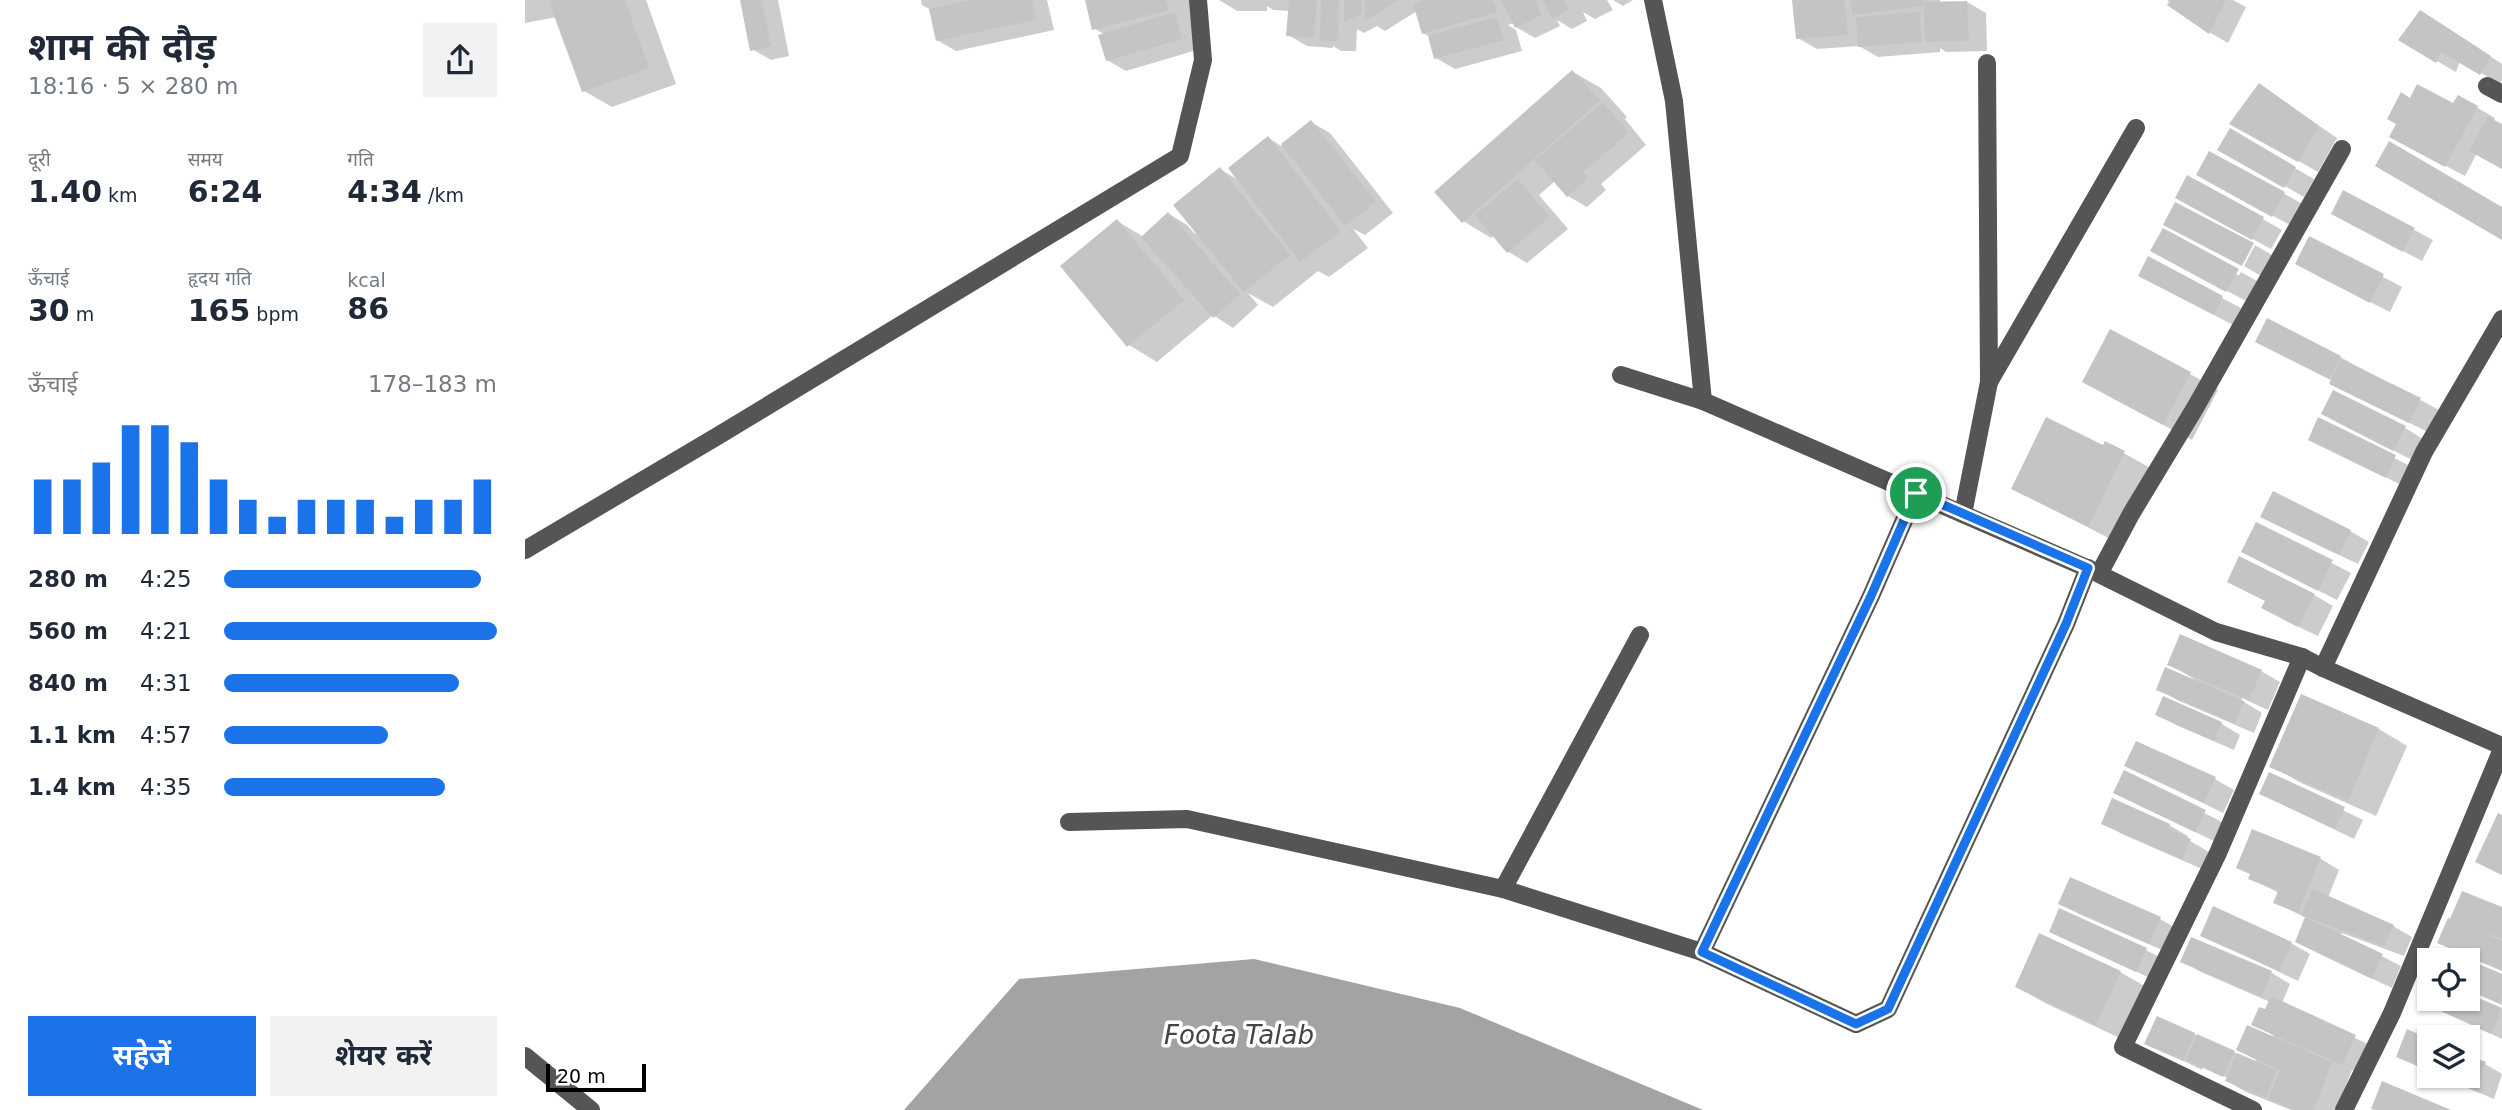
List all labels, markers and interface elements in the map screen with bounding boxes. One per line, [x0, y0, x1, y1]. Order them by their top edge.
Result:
button: share [423, 23, 497, 97]
text: शाम की दौड़ [28, 25, 216, 69]
text: 18:16 · 5 × 280 m [28, 73, 238, 99]
text: दूरी [28, 148, 51, 170]
text: समय [188, 148, 223, 170]
text: गति [347, 148, 374, 170]
text: 1.40 [28, 174, 102, 209]
text: 6:24 [188, 174, 262, 209]
text: 4:34 [347, 174, 422, 209]
text: km [102, 184, 138, 206]
text: /km [422, 184, 464, 206]
text: ऊँचाई [28, 267, 69, 289]
text: हृदय गति [188, 267, 252, 289]
text: kcal [347, 269, 386, 291]
text: 86 [347, 291, 389, 326]
text: 30 [28, 293, 70, 328]
text: 165 [188, 293, 250, 328]
text: m [70, 303, 94, 325]
text: bpm [250, 303, 299, 325]
text: ऊँचाई [28, 371, 78, 397]
text: 178–183 m [368, 371, 497, 397]
pin [1886, 463, 1946, 523]
icon: arrive [1897, 474, 1935, 512]
text: 280 m [28, 566, 108, 592]
text: 4:25 [140, 566, 192, 592]
text: 560 m [28, 618, 108, 644]
text: 4:21 [140, 618, 192, 644]
text: 840 m [28, 670, 108, 696]
text: 4:31 [140, 670, 192, 696]
text: 1.1 km [28, 722, 116, 748]
text: 4:57 [140, 722, 192, 748]
text: 1.4 km [28, 774, 116, 800]
text: 4:35 [140, 774, 192, 800]
map controls [2417, 948, 2480, 1088]
button: locate [2417, 948, 2480, 1011]
button: सहेजें [28, 1016, 256, 1096]
button: शेयर करें [270, 1016, 497, 1096]
water label: Foota Talab [1164, 1020, 1314, 1050]
button: layers [2417, 1025, 2480, 1088]
scale bar [546, 1061, 646, 1093]
text: 20 m [557, 1065, 606, 1087]

